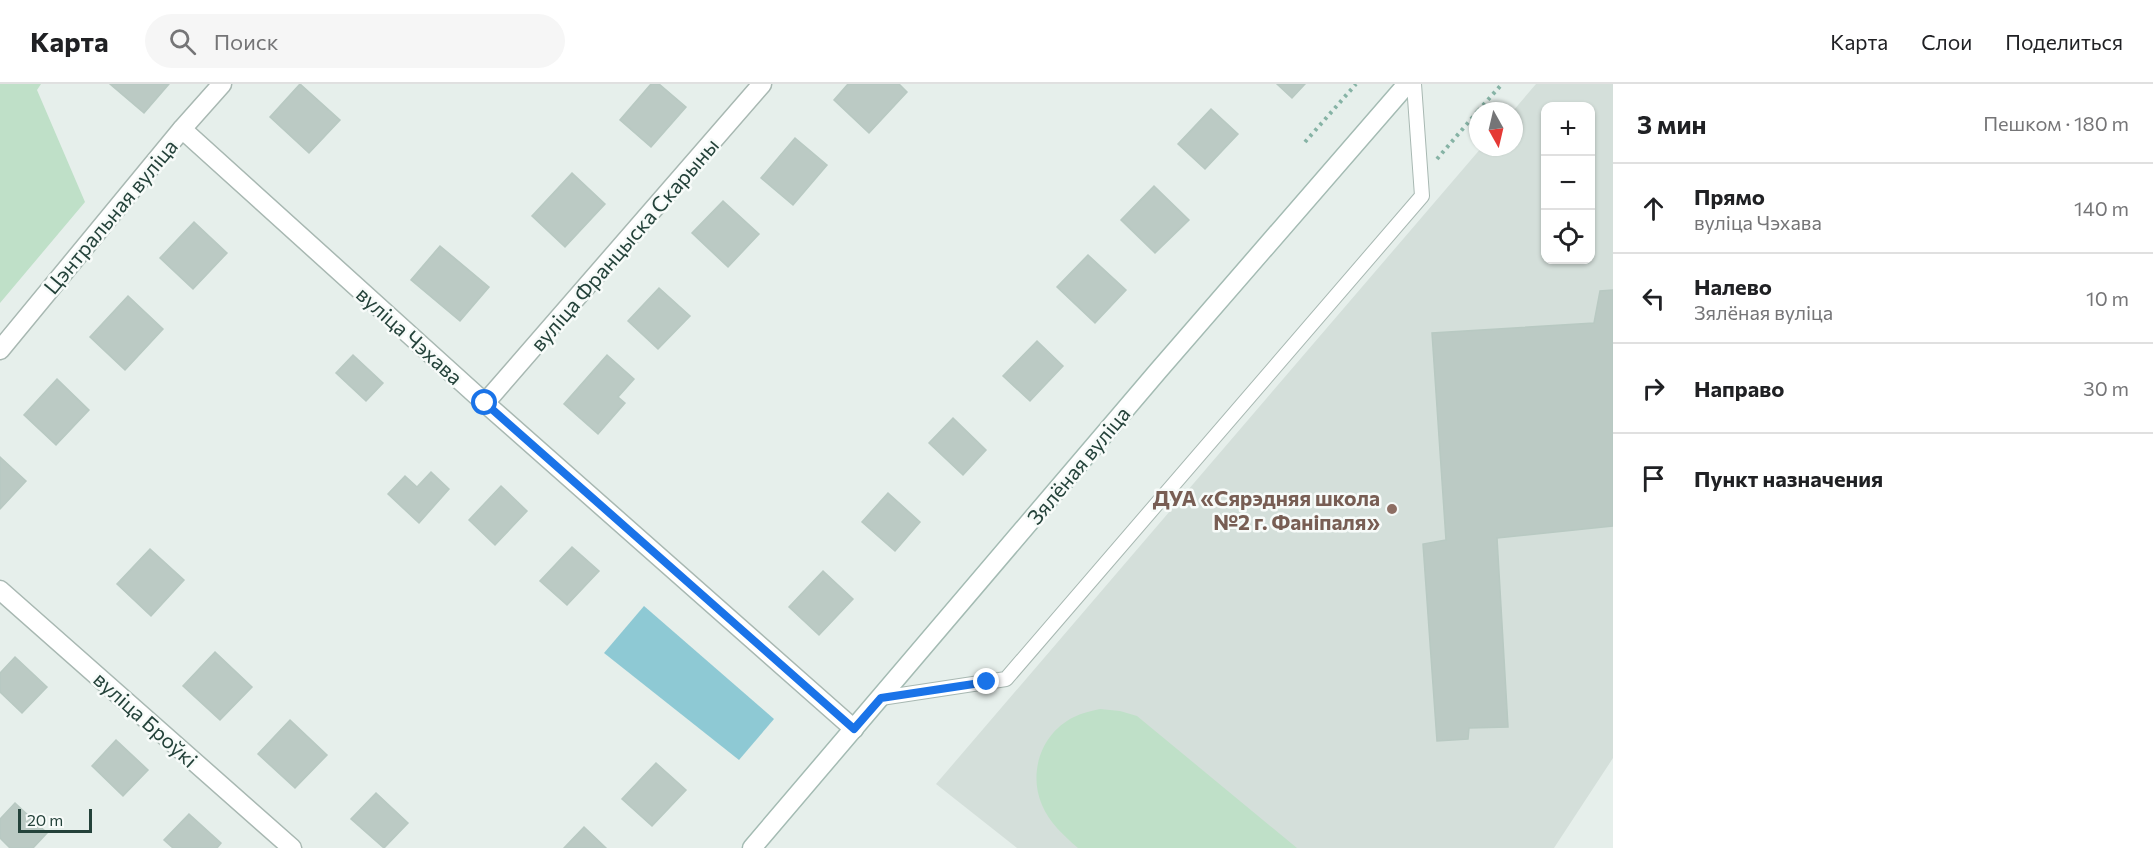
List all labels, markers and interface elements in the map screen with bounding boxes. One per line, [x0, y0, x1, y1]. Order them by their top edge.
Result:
search box [145, 14, 565, 68]
text: Карта [30, 24, 109, 58]
icon: search [166, 25, 199, 58]
text: Поиск [214, 28, 278, 55]
text: Карта [1830, 29, 1888, 54]
text: Слои [1921, 29, 1972, 54]
text: Поделиться [2005, 29, 2123, 54]
north arrow [1469, 102, 1523, 156]
map controls [1541, 102, 1595, 264]
button: + [1541, 102, 1595, 156]
text: 3 мин [1637, 108, 1707, 139]
text: Пешком · 180 m [1983, 111, 2129, 135]
street label: вуліца Францыска Скарыны [525, 132, 723, 356]
street label: Цэнтральная вуліца [38, 134, 182, 298]
button: − [1541, 156, 1595, 210]
text: Прямо [1694, 183, 1765, 210]
icon: ahead [1637, 192, 1670, 225]
text: 140 m [2074, 196, 2129, 220]
button: locate [1541, 210, 1595, 264]
text: вуліца Чэхава [1694, 210, 1822, 234]
text: Налево [1694, 273, 1772, 300]
street label: вуліца Чэхава [352, 281, 468, 389]
icon: left [1637, 282, 1670, 315]
text: 10 m [2086, 286, 2129, 310]
text: Зялёная вуліца [1694, 300, 1833, 324]
icon: right [1637, 372, 1670, 405]
text: Направо [1694, 375, 1784, 402]
text: 30 m [2083, 376, 2129, 400]
route start [471, 389, 497, 415]
street label: Зялёная вуліца [1021, 401, 1135, 529]
icon: arrive [1637, 462, 1670, 495]
text: Пункт назначения [1694, 465, 1883, 492]
place label: ДУА «Сярэдняя школа №2 г. Фаніпаля» [1153, 485, 1380, 534]
marker: ДУА «Сярэдняя школа №2 г. Фаніпаля» [1385, 502, 1399, 516]
street label: вуліца Броўкі [89, 666, 203, 772]
route end [973, 668, 999, 694]
scale bar [18, 806, 92, 834]
text: 20 m [27, 810, 63, 829]

